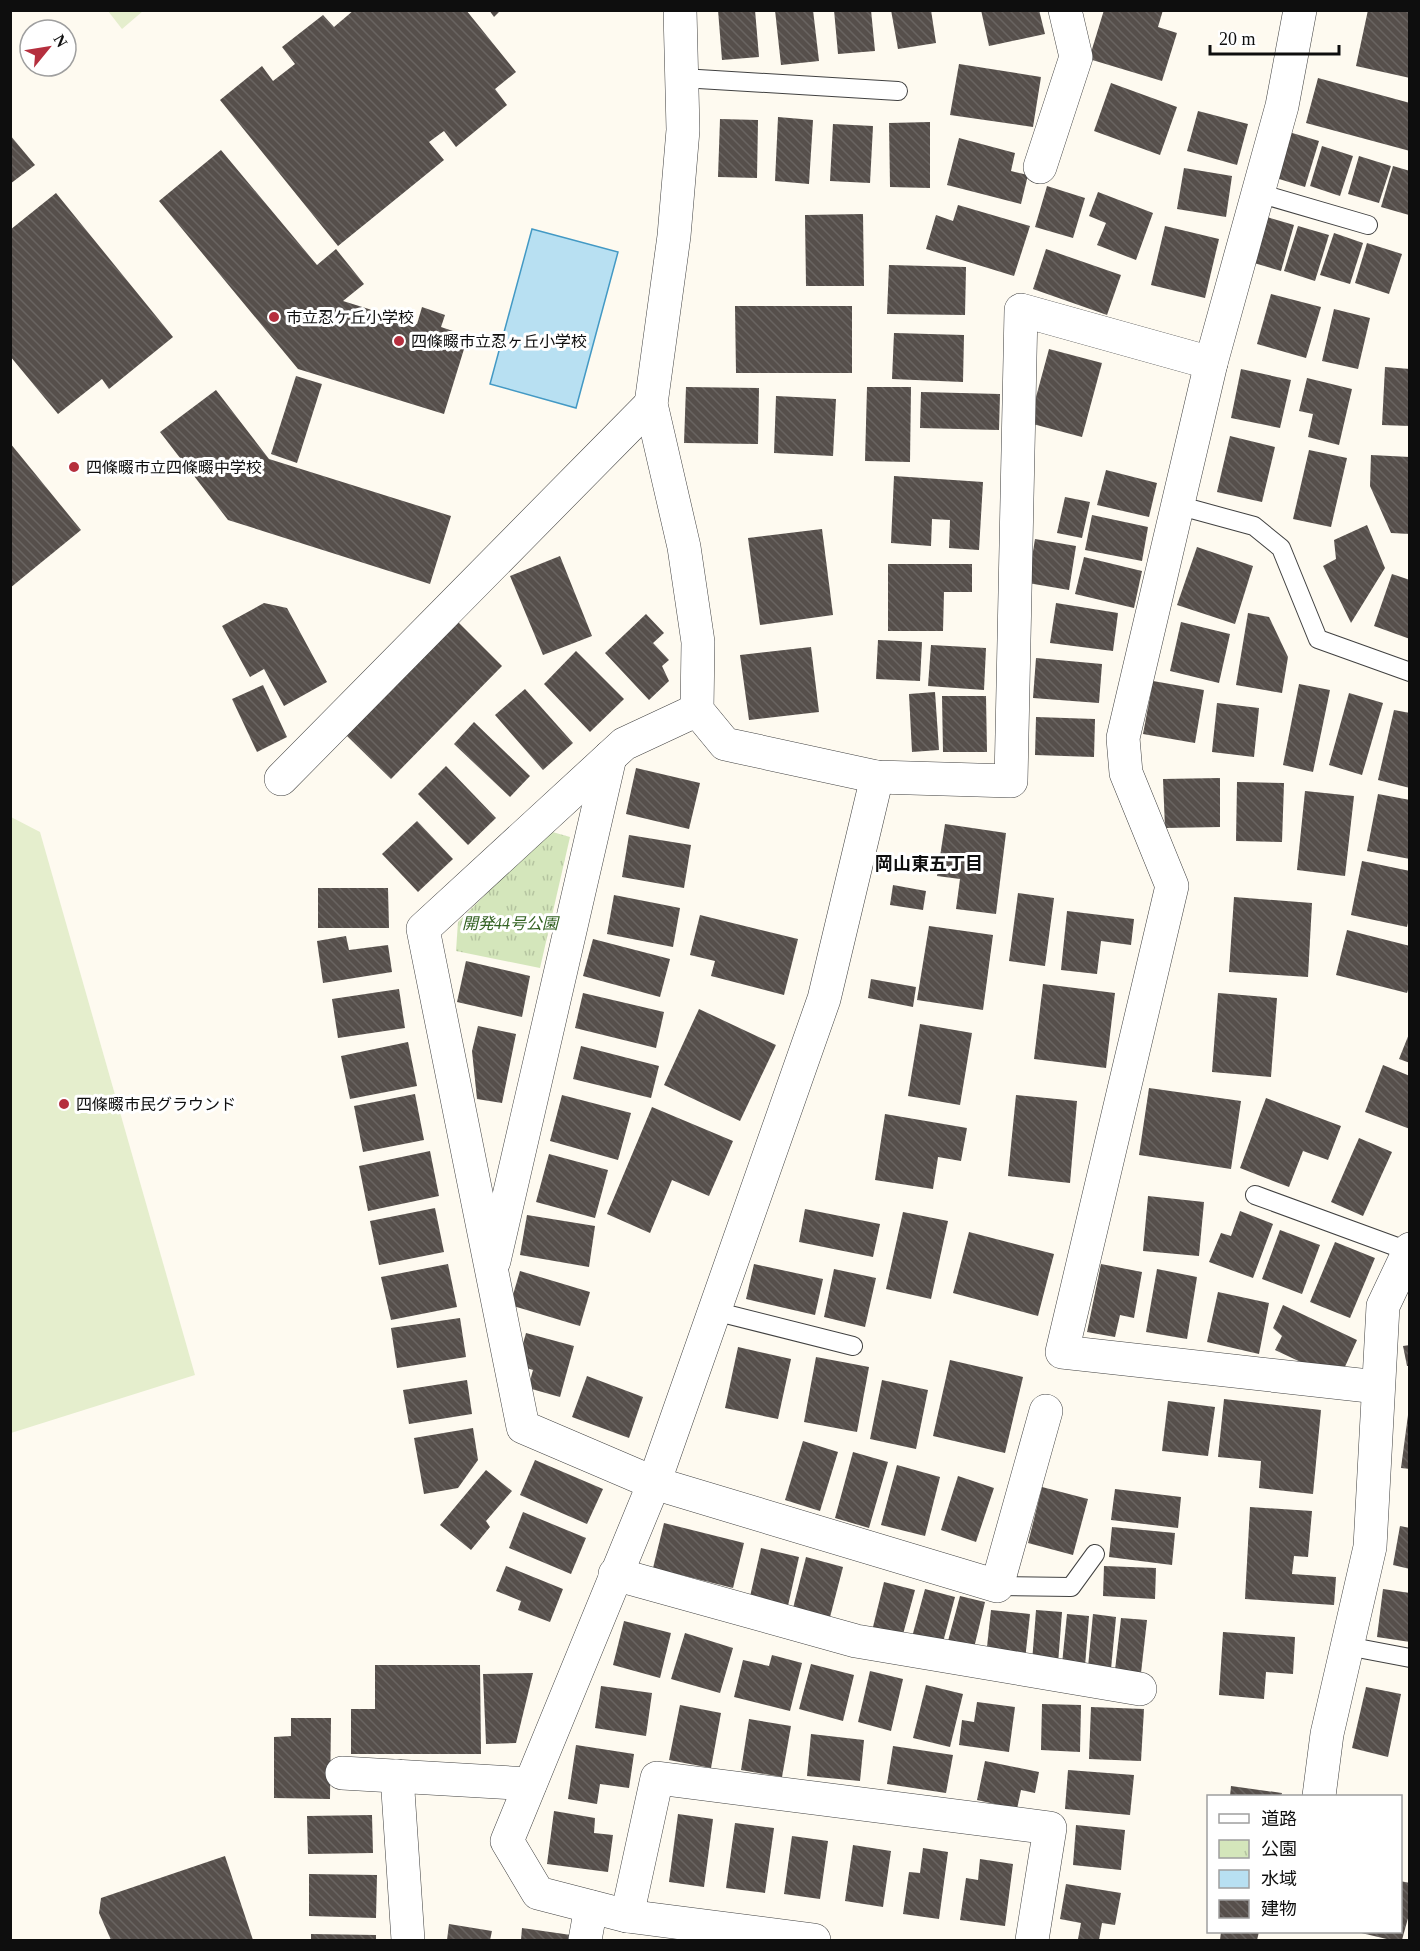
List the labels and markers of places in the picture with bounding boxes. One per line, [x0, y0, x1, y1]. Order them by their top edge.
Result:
place label: 市立忍ケ丘小学校 [286, 309, 414, 326]
marker: 市立忍ケ丘小学校 [267, 310, 281, 324]
place label: 四條畷市立忍ヶ丘小学校 [411, 333, 587, 350]
marker: 四條畷市立忍ヶ丘小学校 [392, 334, 406, 348]
place label: 四條畷市立四條畷中学校 [86, 459, 262, 476]
marker: 四條畷市立四條畷中学校 [67, 460, 81, 474]
place label: 四條畷市民グラウンド [76, 1096, 236, 1113]
marker: 四條畷市民グラウンド [57, 1097, 71, 1111]

